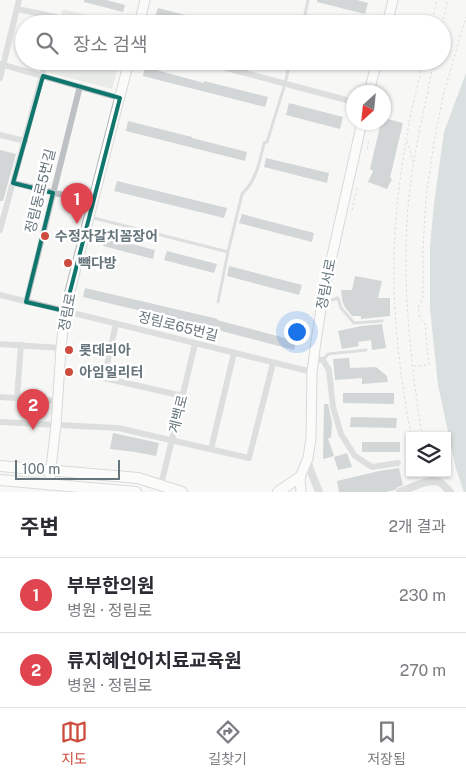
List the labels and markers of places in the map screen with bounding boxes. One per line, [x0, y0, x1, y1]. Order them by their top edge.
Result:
pin: 1 [61, 183, 93, 224]
place label: 수정자갈치꼼장어 [55, 228, 158, 244]
marker: 수정자갈치꼼장어 [39, 230, 51, 242]
place label: 빽다방 [78, 255, 117, 271]
marker: 빽다방 [62, 257, 74, 269]
place label: 롯데리아 [79, 342, 131, 358]
marker: 롯데리아 [63, 344, 75, 356]
place label: 아임일리터 [79, 364, 143, 380]
marker: 아임일리터 [63, 366, 75, 378]
pin: 2 [17, 389, 49, 430]

